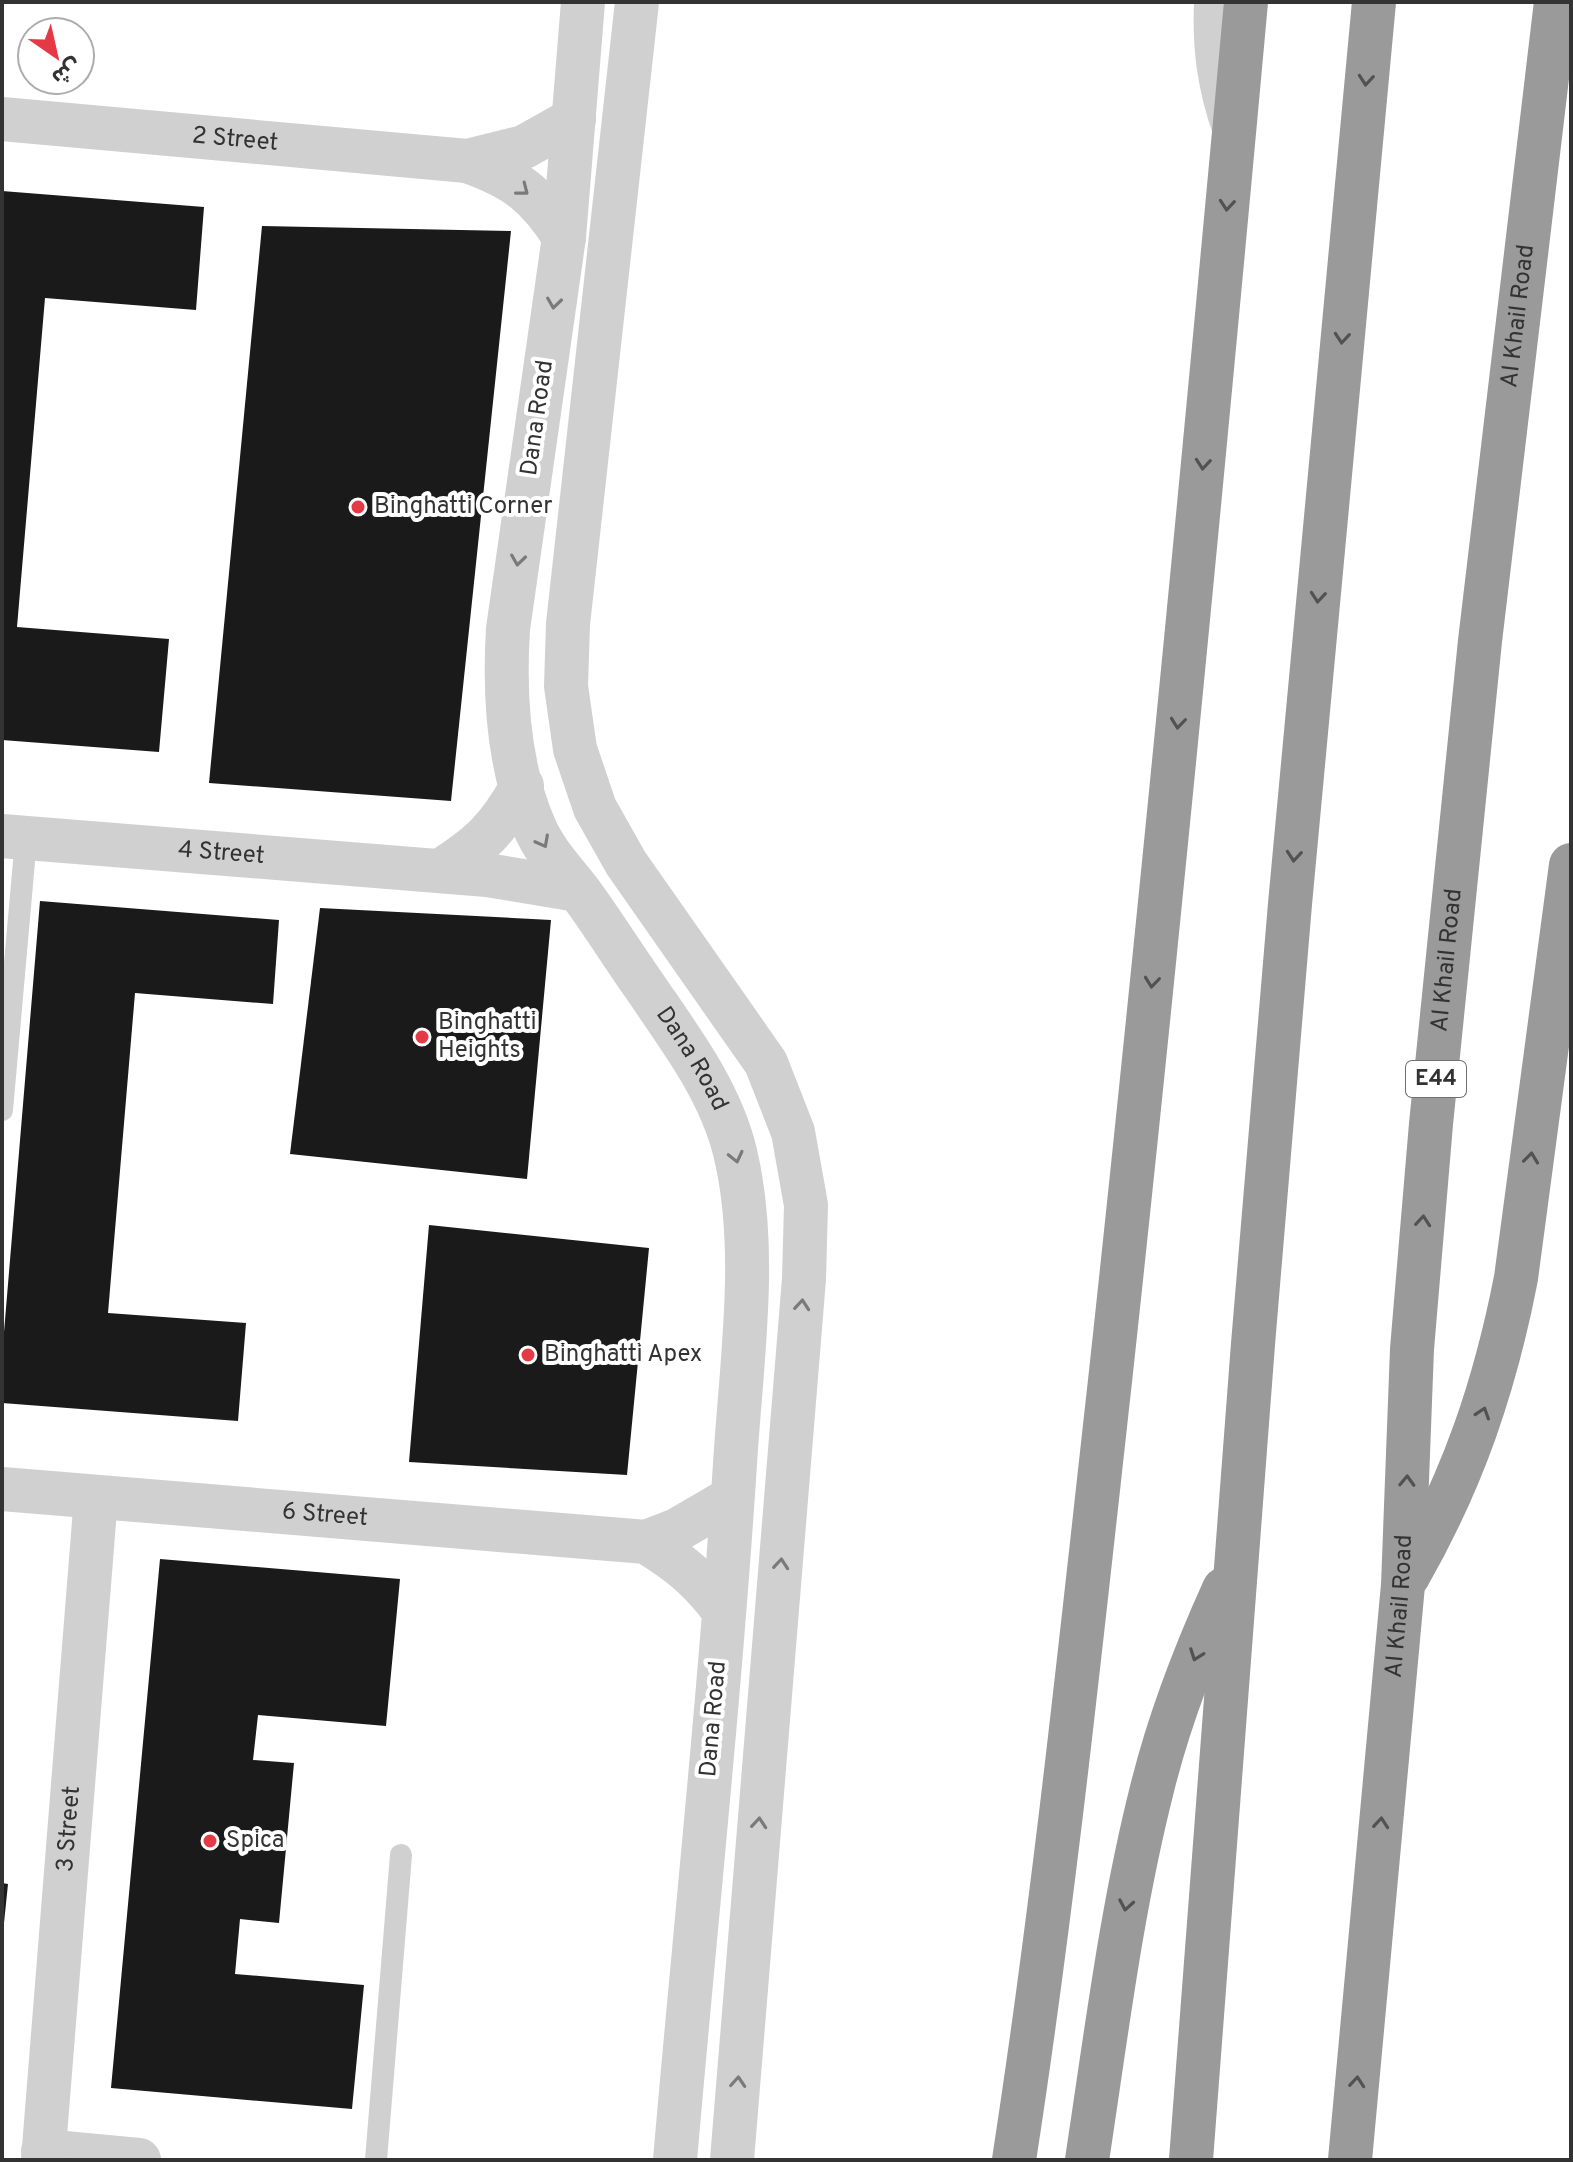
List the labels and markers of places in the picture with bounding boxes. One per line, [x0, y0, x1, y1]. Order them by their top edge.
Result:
place label: Binghatti Corner [374, 492, 553, 522]
marker: Binghatti Corner [349, 498, 367, 516]
place label: Binghatti Heights [438, 1008, 537, 1066]
marker: Binghatti Heights [413, 1028, 431, 1046]
place label: Binghatti Apex [544, 1340, 702, 1370]
marker: Binghatti Apex [519, 1346, 537, 1364]
place label: Spica [226, 1826, 284, 1856]
marker: Spica [201, 1832, 219, 1850]

